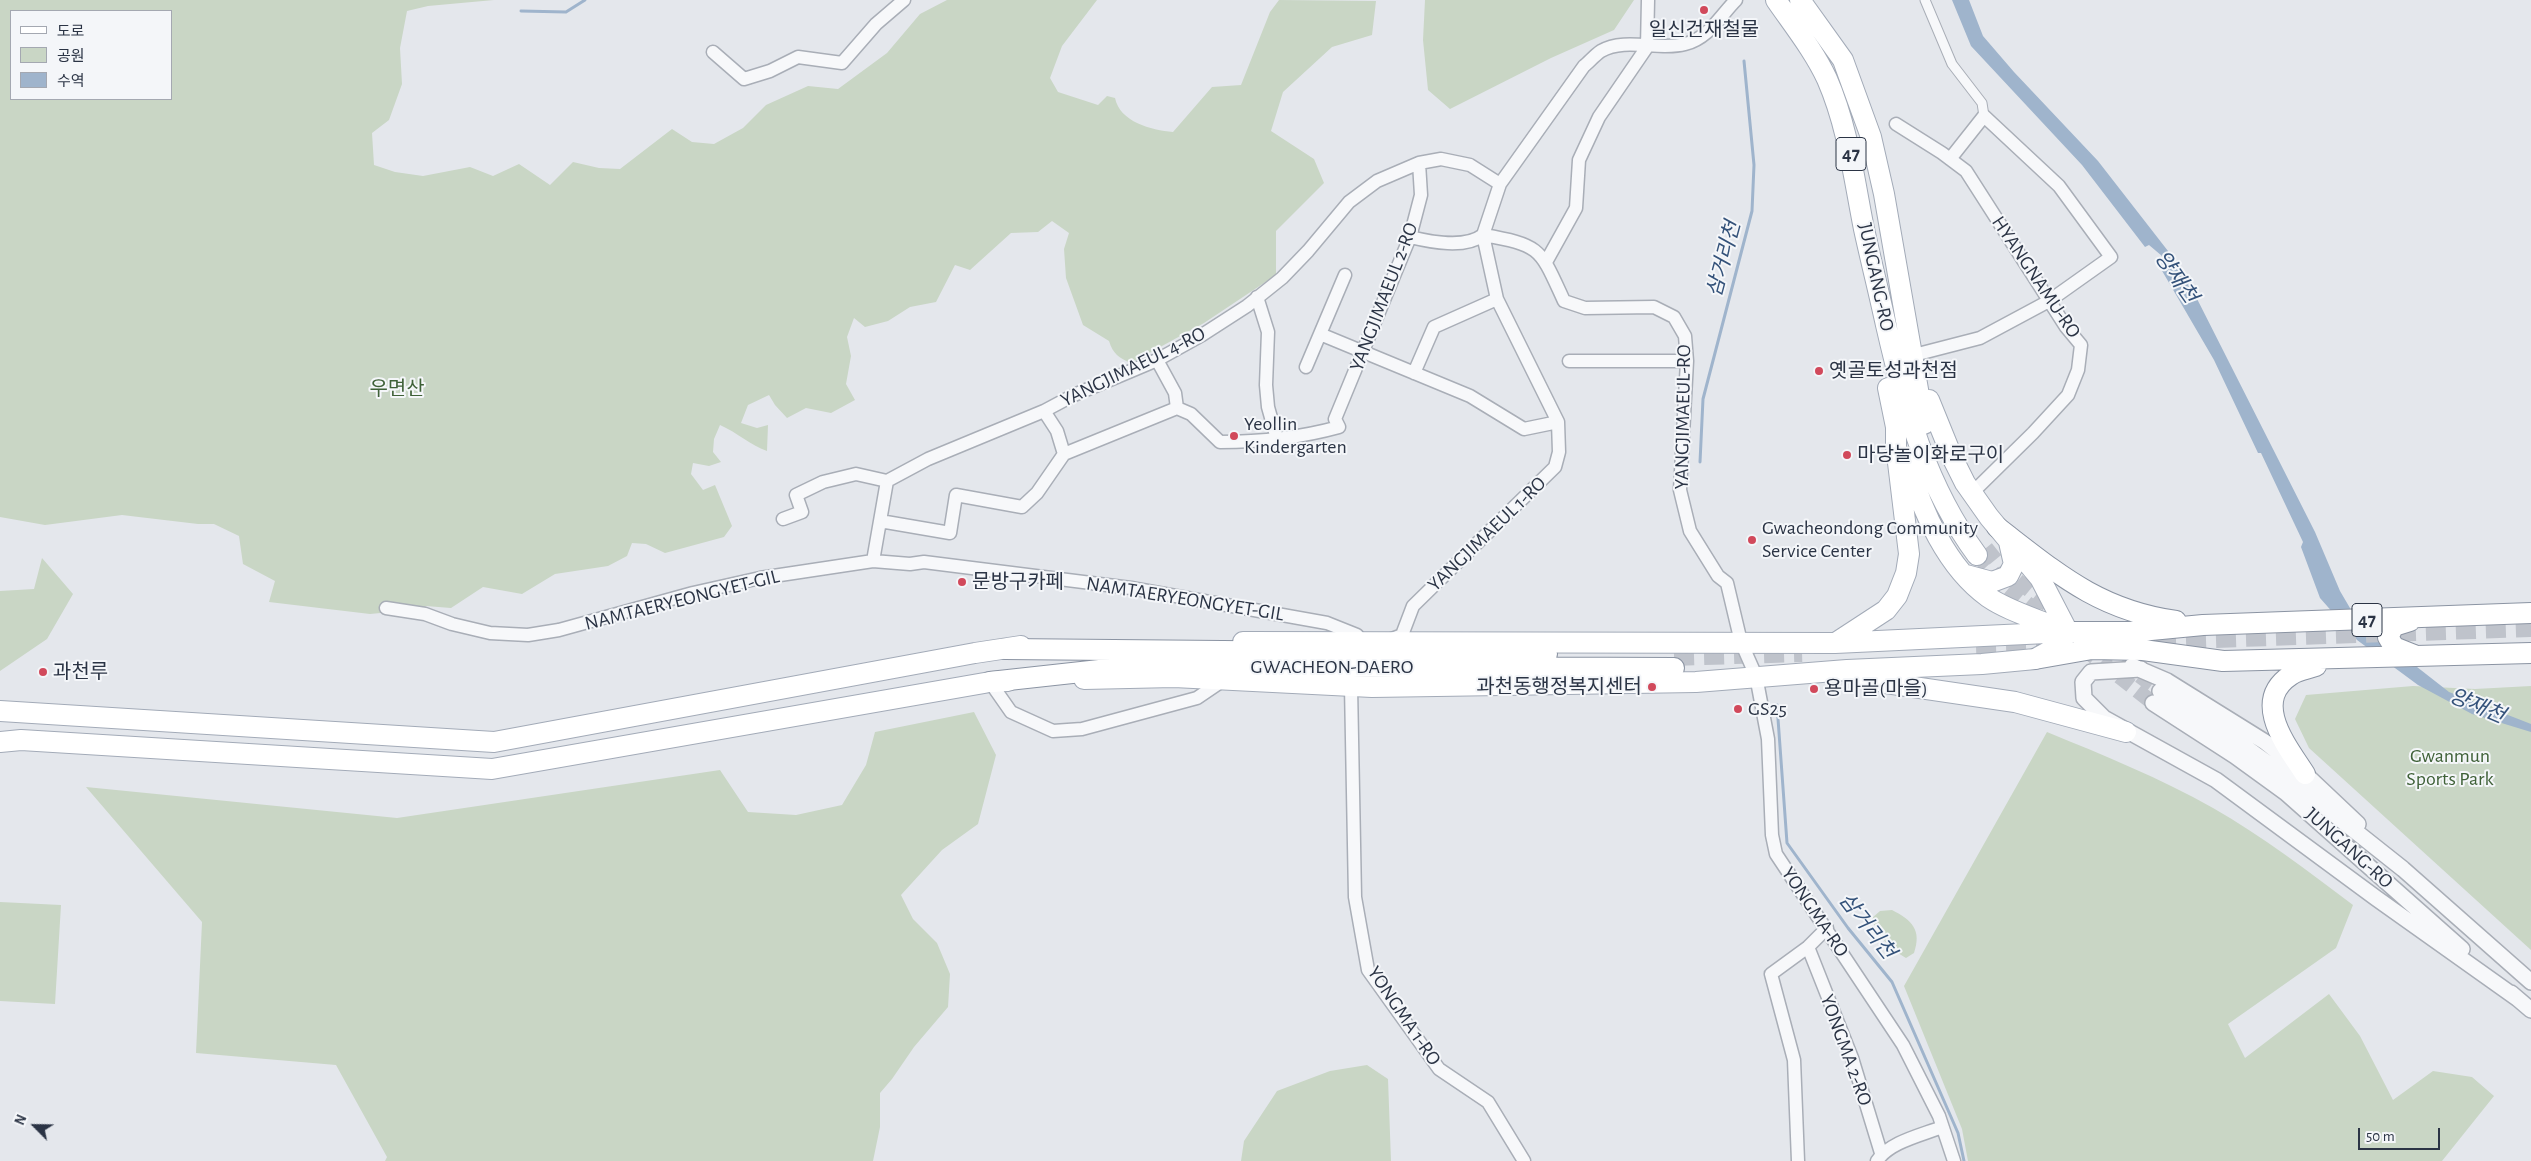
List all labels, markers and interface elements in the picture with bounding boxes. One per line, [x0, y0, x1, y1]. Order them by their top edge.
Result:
marker: 일신건재철물 [1698, 4, 1710, 16]
legend [10, 10, 172, 100]
place label: 일신건재철물 [1649, 18, 1759, 42]
text: 도로 [57, 24, 85, 39]
text: 공원 [57, 49, 85, 64]
text: 수역 [57, 74, 85, 89]
road number: 47 [1836, 138, 1866, 170]
street label: HYANGNAMU-RO [1986, 211, 2086, 343]
water label: 삼거리천 [1702, 218, 1746, 300]
street label: YANGJIMAEUL 2-RO [1345, 219, 1423, 375]
street label: JUNGANG-RO [1853, 221, 1899, 333]
water label: 양재천 [2149, 246, 2203, 308]
street label: YANGJIMAEUL 4-RO [1057, 322, 1209, 412]
street label: YANGJIMAEUL-RO [1670, 344, 1696, 490]
place label: 옛골토성과천점 [1829, 359, 1958, 383]
marker: 옛골토성과천점 [1813, 365, 1825, 377]
park label: 우면산 [369, 377, 425, 401]
place label: Yeollin Kindergarten [1244, 412, 1347, 459]
marker: Yeollin Kindergarten [1228, 430, 1240, 442]
place label: 마당놀이화로구이 [1857, 443, 2004, 467]
marker: 마당놀이화로구이 [1841, 449, 1853, 461]
street label: YANGJIMAEUL 1-RO [1423, 471, 1551, 597]
place label: Gwacheondong Community Service Center [1762, 516, 1978, 563]
marker: Gwacheondong Community Service Center [1746, 534, 1758, 546]
street label: NAMTAERYEONGYET-GIL [582, 564, 782, 636]
place label: 문방구카페 [972, 570, 1064, 594]
street label: NAMTAERYEONGYET-GIL [1084, 572, 1286, 626]
marker: 문방구카페 [956, 576, 968, 588]
road number: 47 [2352, 604, 2382, 636]
street label: GWACHEON-DAERO [1251, 655, 1413, 679]
place label: 과천루 [53, 660, 108, 684]
marker: 과천루 [37, 666, 49, 678]
place label: 과천동행정복지센터 [1476, 675, 1642, 699]
place label: 용마골(마을) [1824, 677, 1928, 701]
marker: 과천동행정복지센터 [1646, 681, 1658, 693]
marker: 용마골(마을) [1808, 683, 1820, 695]
water label: 양재천 [2445, 683, 2509, 729]
place label: GS25 [1748, 697, 1787, 721]
marker: GS25 [1732, 703, 1744, 715]
park label: Gwanmun Sports Park [2406, 744, 2494, 791]
street label: JUNGANG-RO [2300, 802, 2398, 894]
street label: YONGMA-RO [1776, 862, 1854, 962]
water label: 삼거리천 [1833, 888, 1901, 964]
street label: YONGMA 1-RO [1362, 962, 1446, 1070]
street label: YONGMA 2-RO [1815, 991, 1877, 1109]
north arrow [10, 1101, 60, 1151]
text: N [13, 1113, 30, 1127]
scale bar [2361, 1118, 2444, 1150]
text: 50 m [2366, 1129, 2395, 1144]

